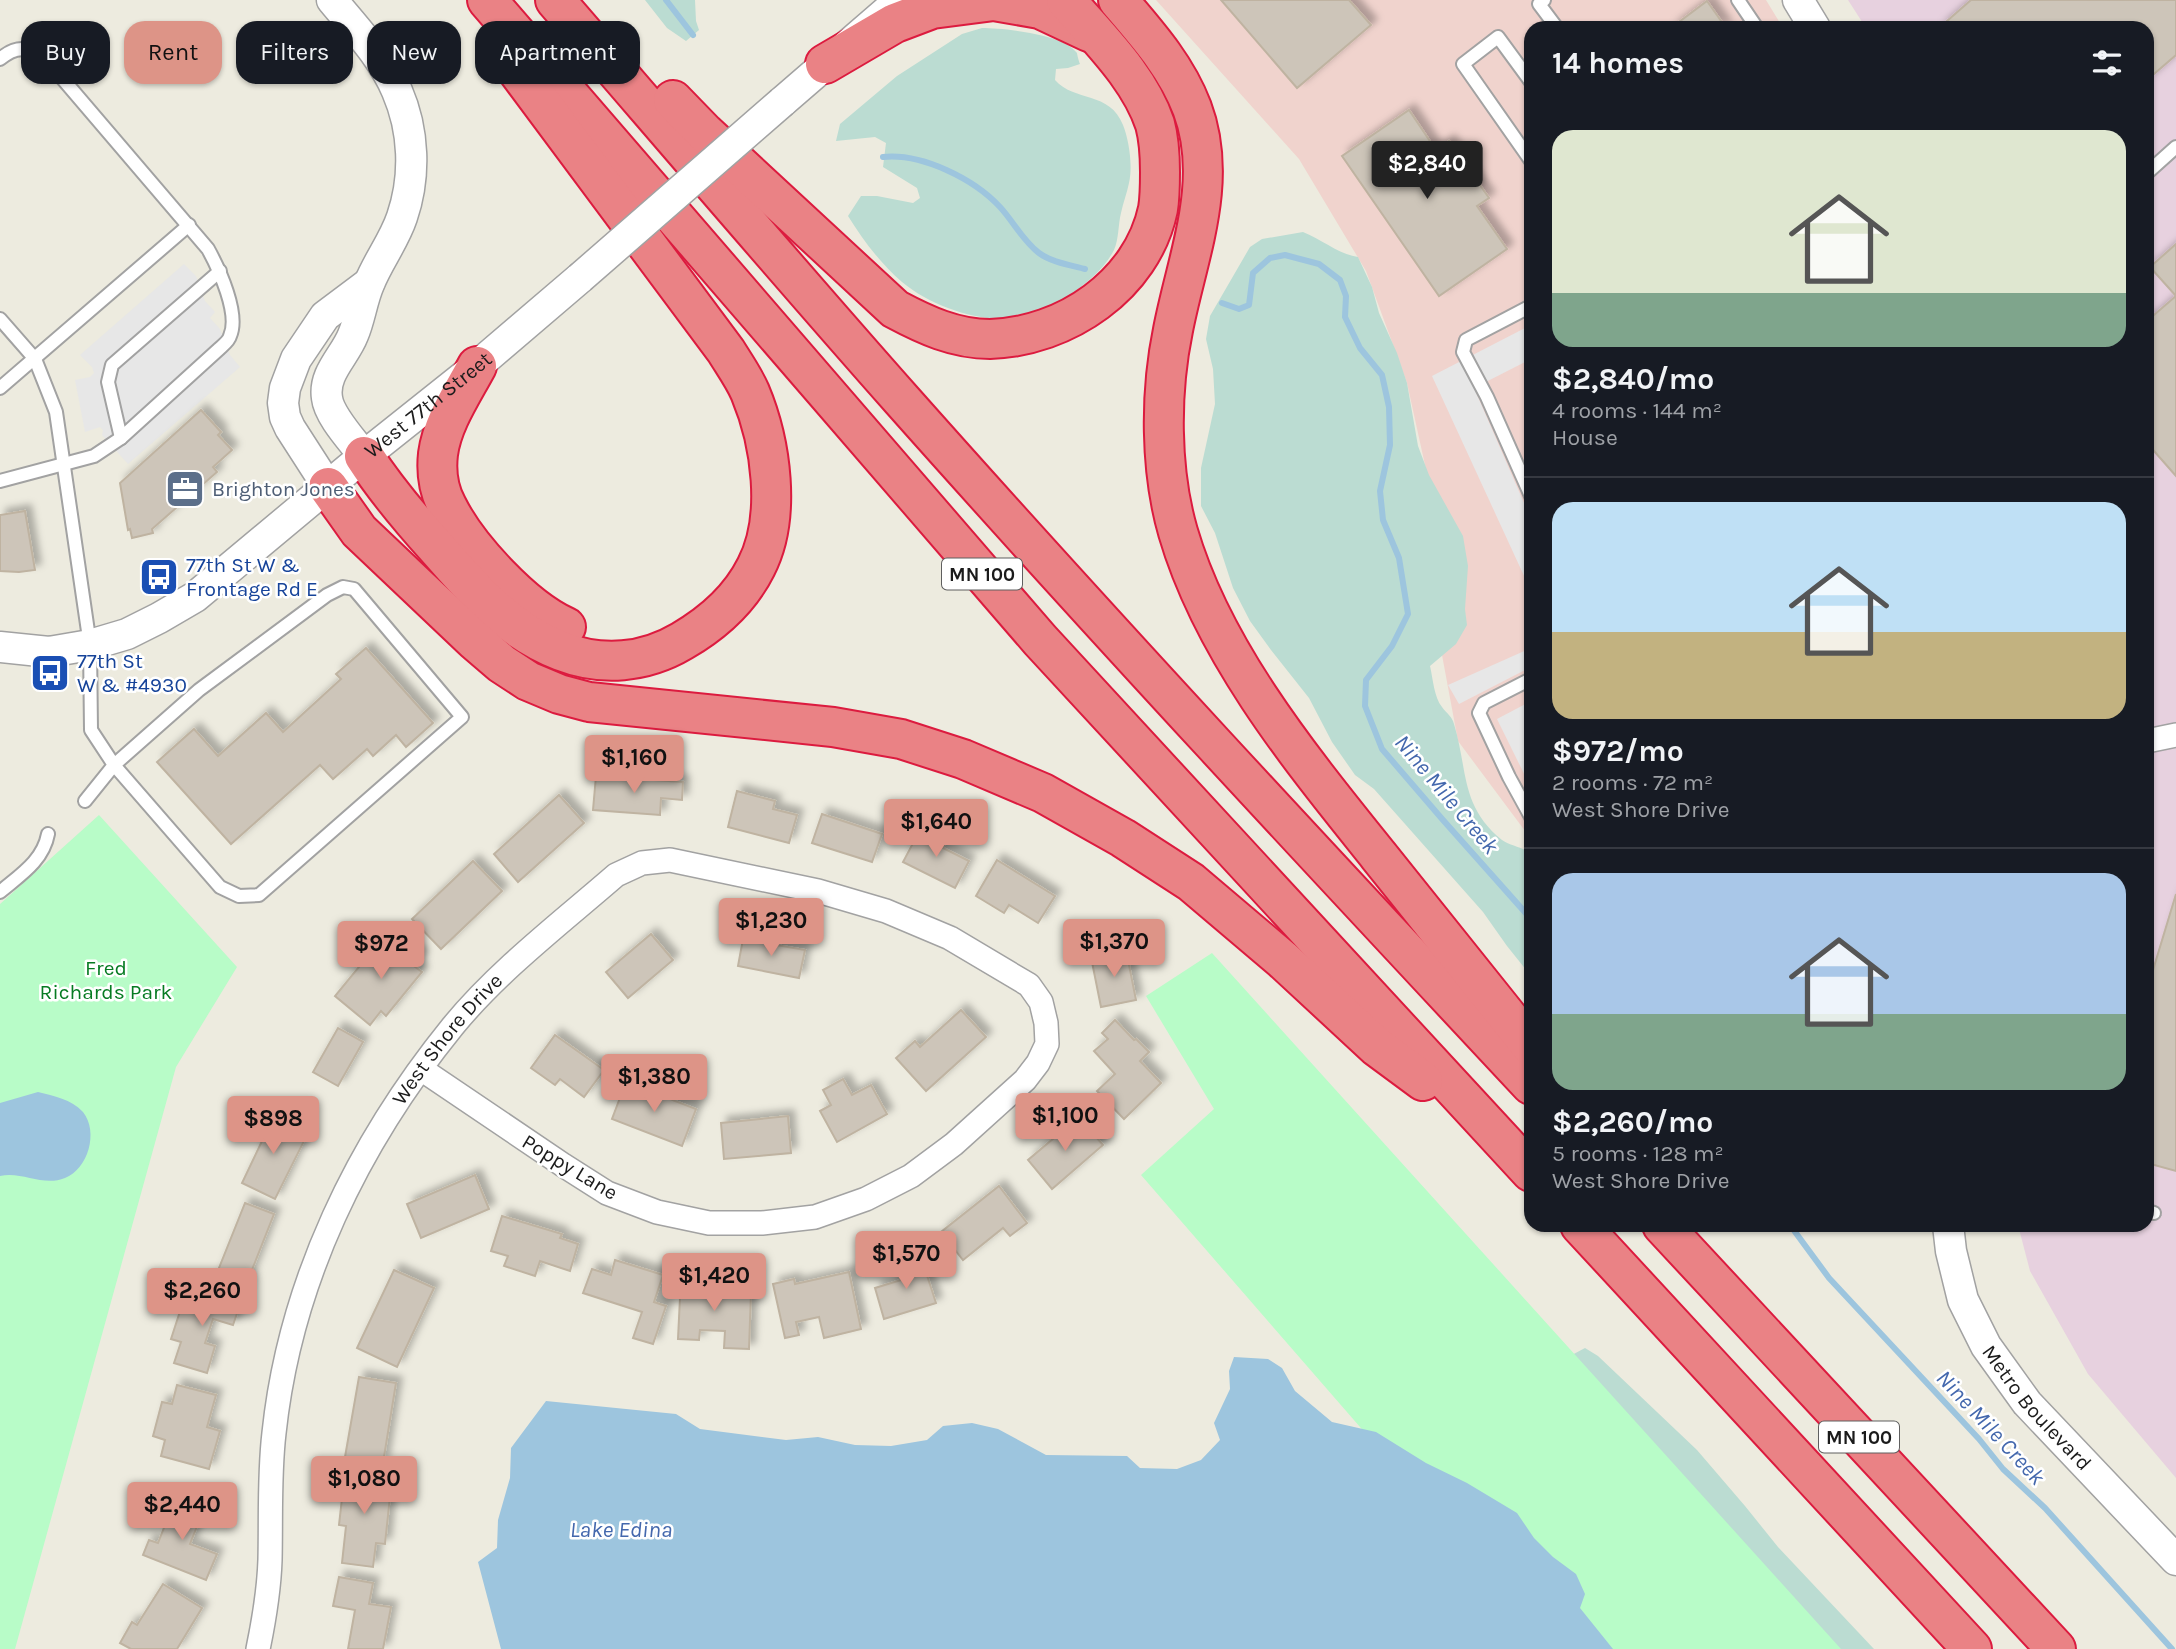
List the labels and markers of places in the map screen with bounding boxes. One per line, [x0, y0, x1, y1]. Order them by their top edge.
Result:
pin: $2,840 [1370, 142, 1484, 201]
office icon: Brighton Jones [164, 468, 206, 510]
place label: Brighton Jones [212, 477, 355, 501]
place label: 77th St W & Frontage Rd E [186, 553, 318, 601]
bus stop icon: 77th St W & Frontage Rd E [138, 556, 180, 598]
place label: 77th St W & #4930 [77, 649, 187, 697]
bus stop icon: 77th St W & #4930 [29, 652, 71, 694]
pin: $1,160 [577, 736, 691, 795]
pin: $1,640 [879, 800, 993, 859]
pin: $1,230 [714, 898, 828, 958]
pin: $1,370 [1057, 920, 1171, 979]
pin: $972 [340, 922, 422, 981]
pin: $1,380 [597, 1054, 711, 1114]
pin: $1,100 [1008, 1094, 1122, 1153]
pin: $898 [232, 1096, 314, 1156]
pin: $1,570 [849, 1232, 963, 1291]
pin: $1,420 [657, 1254, 771, 1313]
pin: $2,260 [145, 1268, 259, 1328]
pin: $1,080 [307, 1456, 421, 1516]
pin: $2,440 [125, 1482, 239, 1542]

